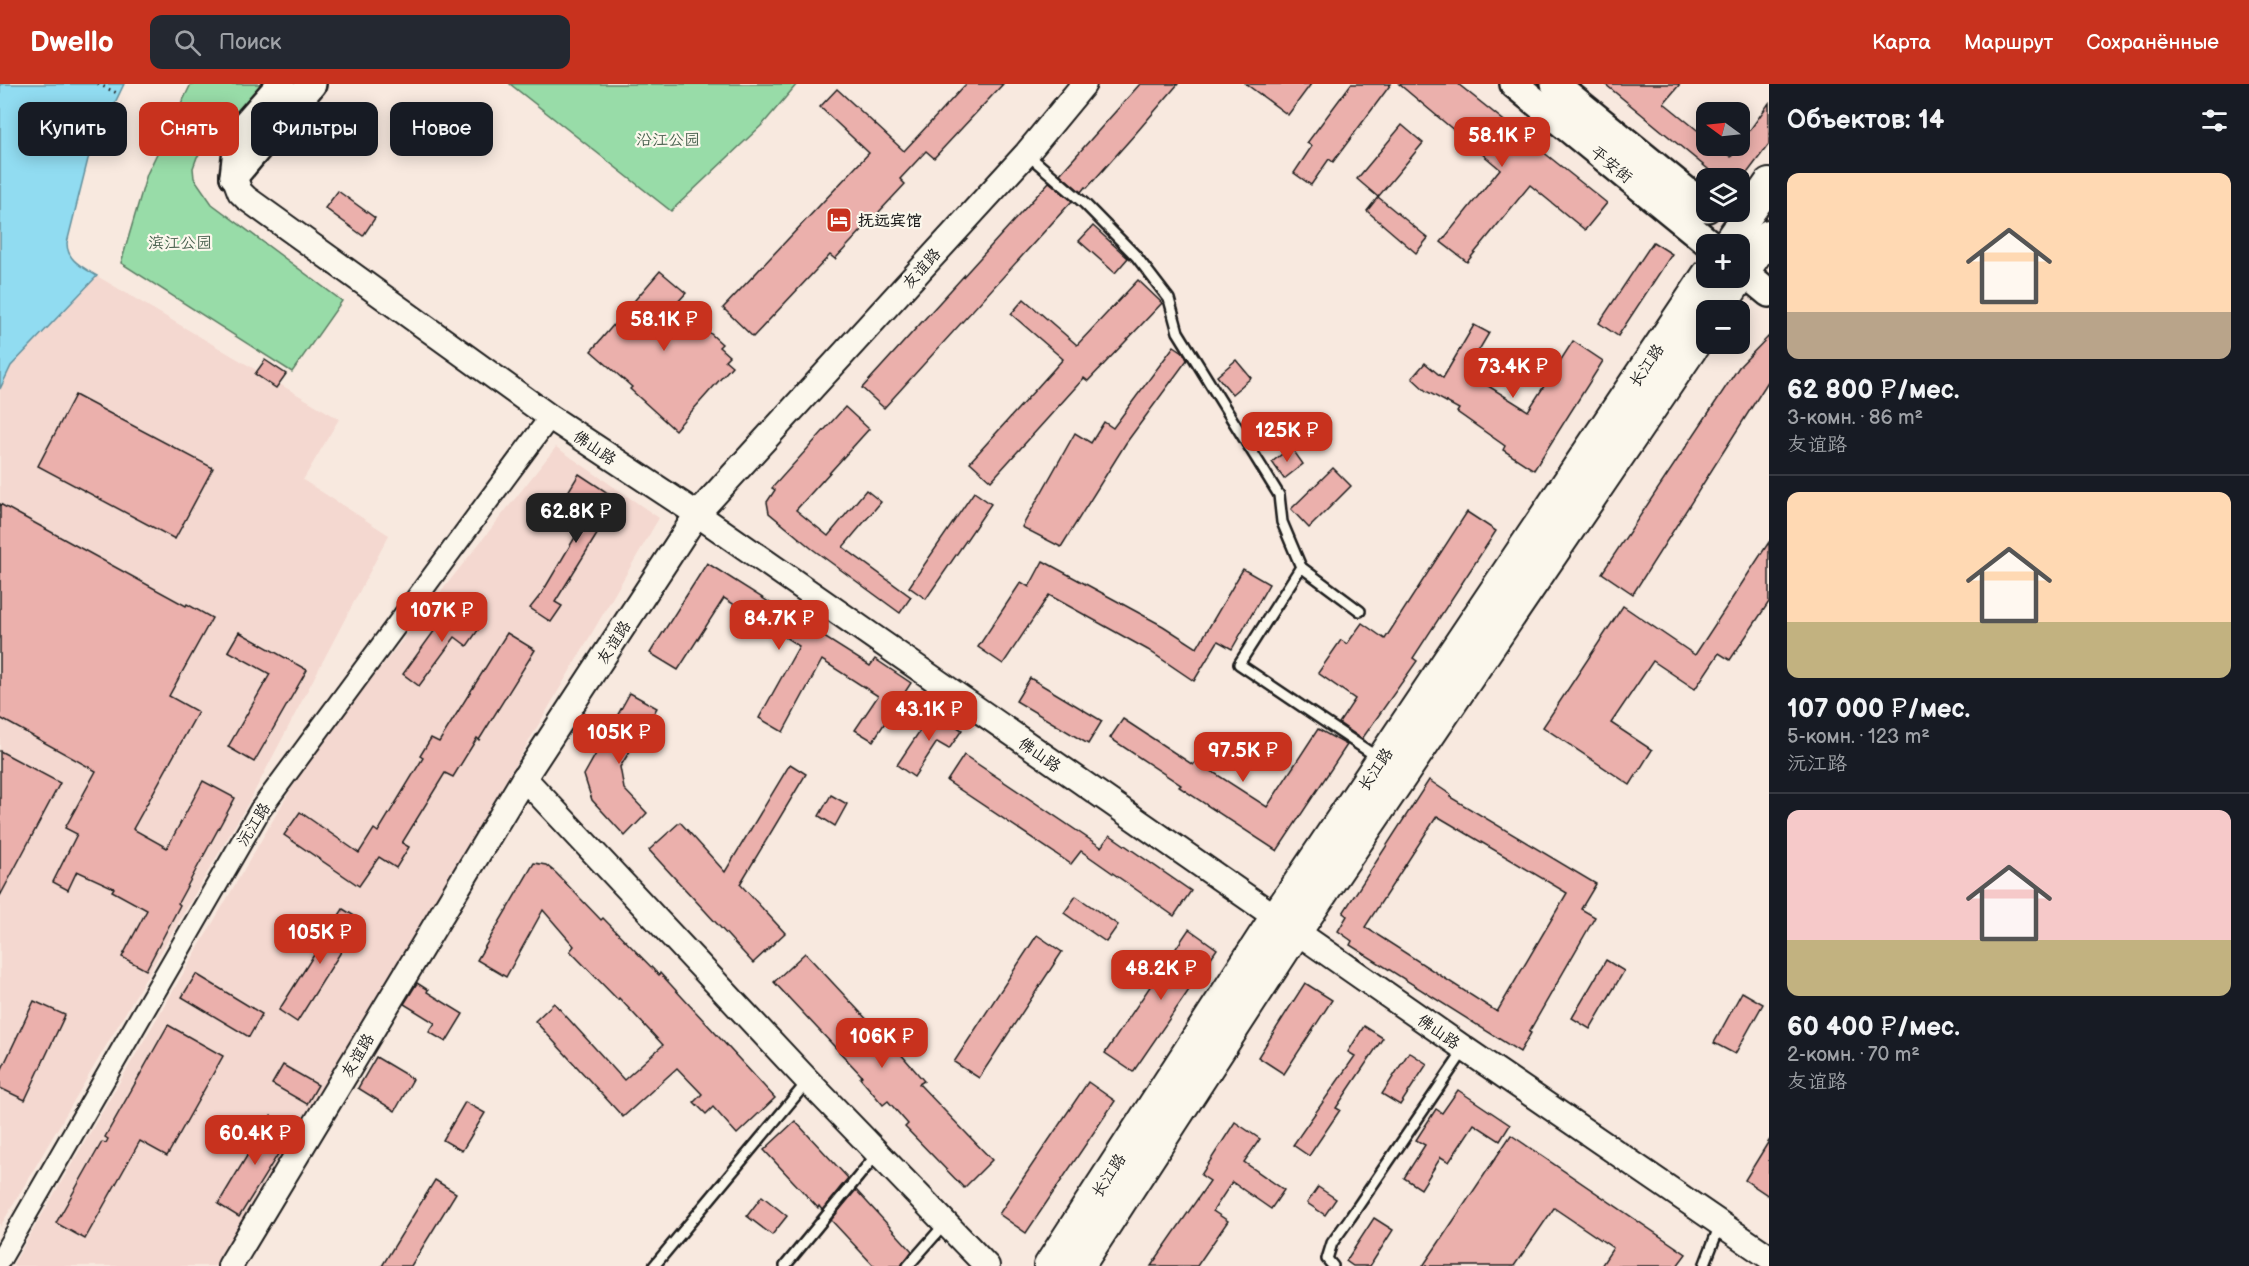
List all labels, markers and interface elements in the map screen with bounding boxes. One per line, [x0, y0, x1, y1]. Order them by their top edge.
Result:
search box [150, 15, 570, 69]
text: Dwello [30, 26, 114, 59]
icon: search [171, 26, 204, 59]
text: Поиск [219, 29, 281, 56]
text: Карта [1872, 30, 1931, 55]
text: Маршрут [1964, 30, 2053, 55]
text: Сохранённые [2086, 30, 2219, 55]
chip: Купить [18, 102, 127, 156]
chip: Снять [139, 102, 239, 156]
chip: Фильтры [251, 102, 378, 156]
chip: Новое [390, 102, 493, 156]
north arrow [1696, 102, 1750, 156]
map controls [1696, 102, 1750, 354]
icon: filters [2198, 104, 2231, 137]
text: Объектов: 14 [1787, 105, 1944, 136]
pin: 58.1K ₽ [1447, 117, 1557, 168]
text: 58.1K ₽ [1468, 124, 1536, 148]
park label: 沿江公园 [636, 131, 700, 150]
street label: 平安街 [1586, 143, 1636, 188]
button: layers [1696, 168, 1750, 222]
hotel icon: 抚远宾馆 [824, 205, 854, 235]
place label: 抚远宾馆 [858, 212, 922, 231]
icon: home [1955, 212, 2063, 320]
park label: 滨江公园 [148, 234, 212, 253]
button: + [1696, 234, 1750, 288]
street label: 友谊路 [899, 245, 945, 293]
button: − [1696, 300, 1750, 354]
pin: 58.1K ₽ [609, 301, 719, 352]
text: 58.1K ₽ [630, 308, 698, 332]
street label: 长江路 [1626, 341, 1669, 391]
pin: 73.4K ₽ [1458, 348, 1568, 399]
text: 73.4K ₽ [1478, 355, 1548, 379]
text: 62 800 ₽/мес. [1787, 375, 1960, 406]
text: 3-комн. · 86 m² [1787, 406, 1923, 430]
pin: 125K ₽ [1238, 412, 1336, 463]
text: 125K ₽ [1255, 419, 1319, 443]
street label: 佛山路 [569, 427, 619, 470]
text: 友谊路 [1787, 433, 1847, 457]
pin: 62.8K ₽ [521, 493, 631, 544]
text: 62.8K ₽ [540, 500, 612, 524]
icon: home [1955, 531, 2063, 639]
pin: 107K ₽ [393, 592, 491, 643]
text: 107K ₽ [410, 599, 474, 623]
pin: 84.7K ₽ [724, 600, 834, 651]
text: 84.7K ₽ [744, 607, 814, 631]
street label: 友谊路 [593, 618, 635, 668]
pin: 43.1K ₽ [874, 691, 984, 742]
text: 107 000 ₽/мес. [1787, 694, 1970, 725]
text: 43.1K ₽ [895, 698, 963, 722]
pin: 105K ₽ [570, 714, 668, 765]
text: 105K ₽ [587, 721, 651, 745]
text: 5-комн. · 123 m² [1787, 725, 1930, 749]
pin: 97.5K ₽ [1188, 732, 1298, 783]
street label: 佛山路 [1014, 734, 1064, 777]
text: 97.5K ₽ [1208, 739, 1278, 763]
street label: 长江路 [1355, 745, 1398, 795]
text: 沅江路 [1787, 752, 1847, 776]
street label: 沅江路 [233, 799, 275, 850]
icon: home [1955, 849, 2063, 957]
pin: 105K ₽ [271, 914, 369, 965]
text: 105K ₽ [288, 921, 352, 945]
pin: 48.2K ₽ [1106, 950, 1216, 1001]
text: 48.2K ₽ [1125, 957, 1197, 981]
street label: 佛山路 [1413, 1011, 1463, 1054]
text: 60 400 ₽/мес. [1787, 1012, 1960, 1043]
pin: 106K ₽ [833, 1018, 931, 1069]
text: 106K ₽ [850, 1025, 914, 1049]
street label: 友谊路 [338, 1030, 379, 1081]
text: 2-комн. · 70 m² [1787, 1043, 1920, 1067]
text: 友谊路 [1787, 1070, 1847, 1094]
pin: 60.4K ₽ [200, 1115, 310, 1166]
text: 60.4K ₽ [219, 1122, 291, 1146]
street label: 长江路 [1088, 1151, 1130, 1201]

